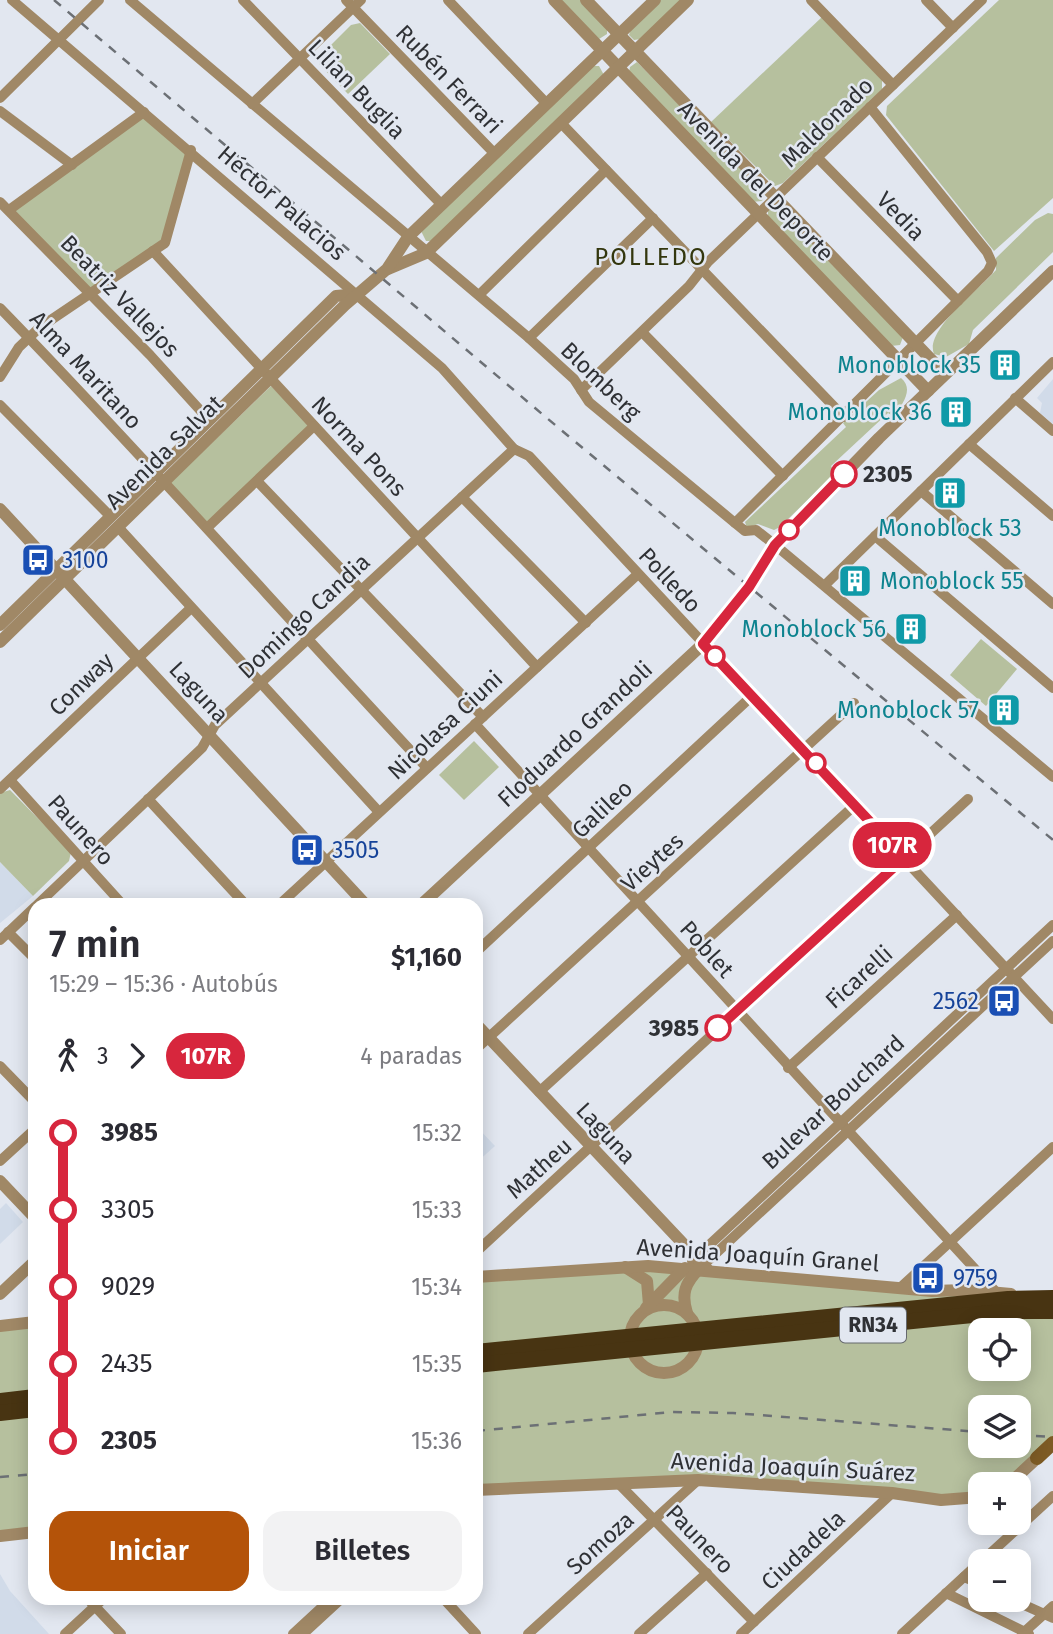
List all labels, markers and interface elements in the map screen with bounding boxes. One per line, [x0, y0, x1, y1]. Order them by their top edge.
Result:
street label: Rubén Ferrari [390, 19, 508, 139]
street label: Lilian Buglia [302, 33, 412, 145]
street label: Maldonado [775, 71, 879, 173]
street label: Avenida del Deporte [672, 95, 840, 267]
street label: Héctor Palacios [212, 140, 352, 266]
street label: Vedia [871, 186, 931, 246]
street label: Beatriz Vallejos [55, 229, 185, 363]
district label: POLLEDO [594, 243, 708, 271]
street label: Alma Maritano [24, 305, 148, 435]
street label: Blomberg [555, 336, 647, 426]
building icon: Monoblock 35 [986, 346, 1024, 384]
place label: Monoblock 35 [837, 351, 981, 379]
street label: Avenida Salvat [99, 389, 229, 515]
street label: Norma Pons [306, 390, 412, 502]
building icon: Monoblock 36 [937, 393, 975, 431]
place label: Monoblock 36 [787, 398, 932, 426]
place label: 2305 [863, 460, 913, 488]
marker: 2305 [831, 461, 857, 487]
building icon: Monoblock 53 [931, 474, 969, 512]
place label: Monoblock 53 [878, 514, 1022, 542]
unlabelled marker [779, 520, 799, 540]
bus stop icon: 3100 [19, 541, 57, 579]
street label: Polledo [633, 541, 707, 619]
place label: 3100 [62, 546, 109, 574]
street label: Domingo Candia [232, 548, 376, 684]
building icon: Monoblock 55 [836, 562, 874, 600]
place label: Monoblock 55 [880, 567, 1024, 595]
building icon: Monoblock 56 [892, 610, 930, 648]
place label: Monoblock 56 [741, 615, 886, 643]
street label: Conway [43, 646, 120, 722]
unlabelled marker [705, 646, 725, 666]
street label: Laguna [163, 655, 235, 729]
street label: Floduardo Grandoli [492, 655, 658, 813]
street label: Nicolasa Ciuni [382, 665, 508, 785]
building icon: Monoblock 57 [985, 691, 1023, 729]
place label: Monoblock 57 [837, 696, 979, 724]
unlabelled marker [806, 753, 826, 773]
street label: Galileo [566, 774, 638, 844]
street label: Paunero [42, 789, 120, 871]
line badge: 107R [843, 822, 941, 868]
street label: Vieytes [615, 827, 689, 897]
bus stop icon: 3505 [288, 831, 326, 869]
text: 107R [867, 831, 917, 859]
place label: 3505 [332, 836, 379, 864]
street label: Poblet [674, 915, 740, 984]
text: 7 min [49, 921, 141, 967]
street label: Ficarelli [820, 940, 898, 1014]
text: $1,160 [391, 942, 462, 973]
text: 15:29 – 15:36 · Autobús [49, 970, 278, 998]
bus stop icon: 2562 [985, 982, 1023, 1020]
place label: 2562 [933, 987, 979, 1015]
place label: 3985 [648, 1014, 699, 1042]
marker: 3985 [705, 1015, 731, 1041]
street label: Bulevar Bouchard [756, 1029, 910, 1175]
icon: walk [49, 1037, 87, 1075]
icon: forward [118, 1037, 156, 1075]
text: 3 [97, 1042, 108, 1070]
text: 107R [180, 1042, 231, 1070]
text: 4 paradas [360, 1042, 462, 1070]
street label: Laguna [570, 1096, 642, 1170]
text: 3985 [101, 1117, 158, 1148]
text: 15:32 [412, 1119, 462, 1147]
street label: Matheu [501, 1131, 577, 1205]
text: 3305 [101, 1194, 154, 1225]
text: 15:33 [412, 1196, 462, 1224]
street label: Avenida Joaquín Granel [636, 1233, 880, 1277]
bus stop icon: 9759 [909, 1259, 947, 1297]
place label: 9759 [953, 1264, 998, 1292]
text: 9029 [101, 1271, 155, 1302]
text: 15:34 [411, 1273, 462, 1301]
road number: RN34 [840, 1308, 906, 1342]
map controls [968, 1318, 1031, 1612]
button: locate [968, 1318, 1031, 1381]
text: 2435 [101, 1348, 153, 1379]
text: 15:35 [412, 1350, 462, 1378]
button: layers [968, 1395, 1031, 1458]
text: 2305 [101, 1425, 157, 1456]
text: 15:36 [411, 1427, 462, 1455]
street label: Avenida Joaquín Suárez [670, 1447, 916, 1487]
button: + [968, 1472, 1031, 1535]
street label: Paunero [660, 1498, 740, 1580]
street label: Ciudadela [755, 1504, 851, 1596]
street label: Somoza [560, 1505, 640, 1581]
button: Iniciar [49, 1511, 249, 1591]
button: Billetes [263, 1511, 462, 1591]
button: − [968, 1549, 1031, 1612]

